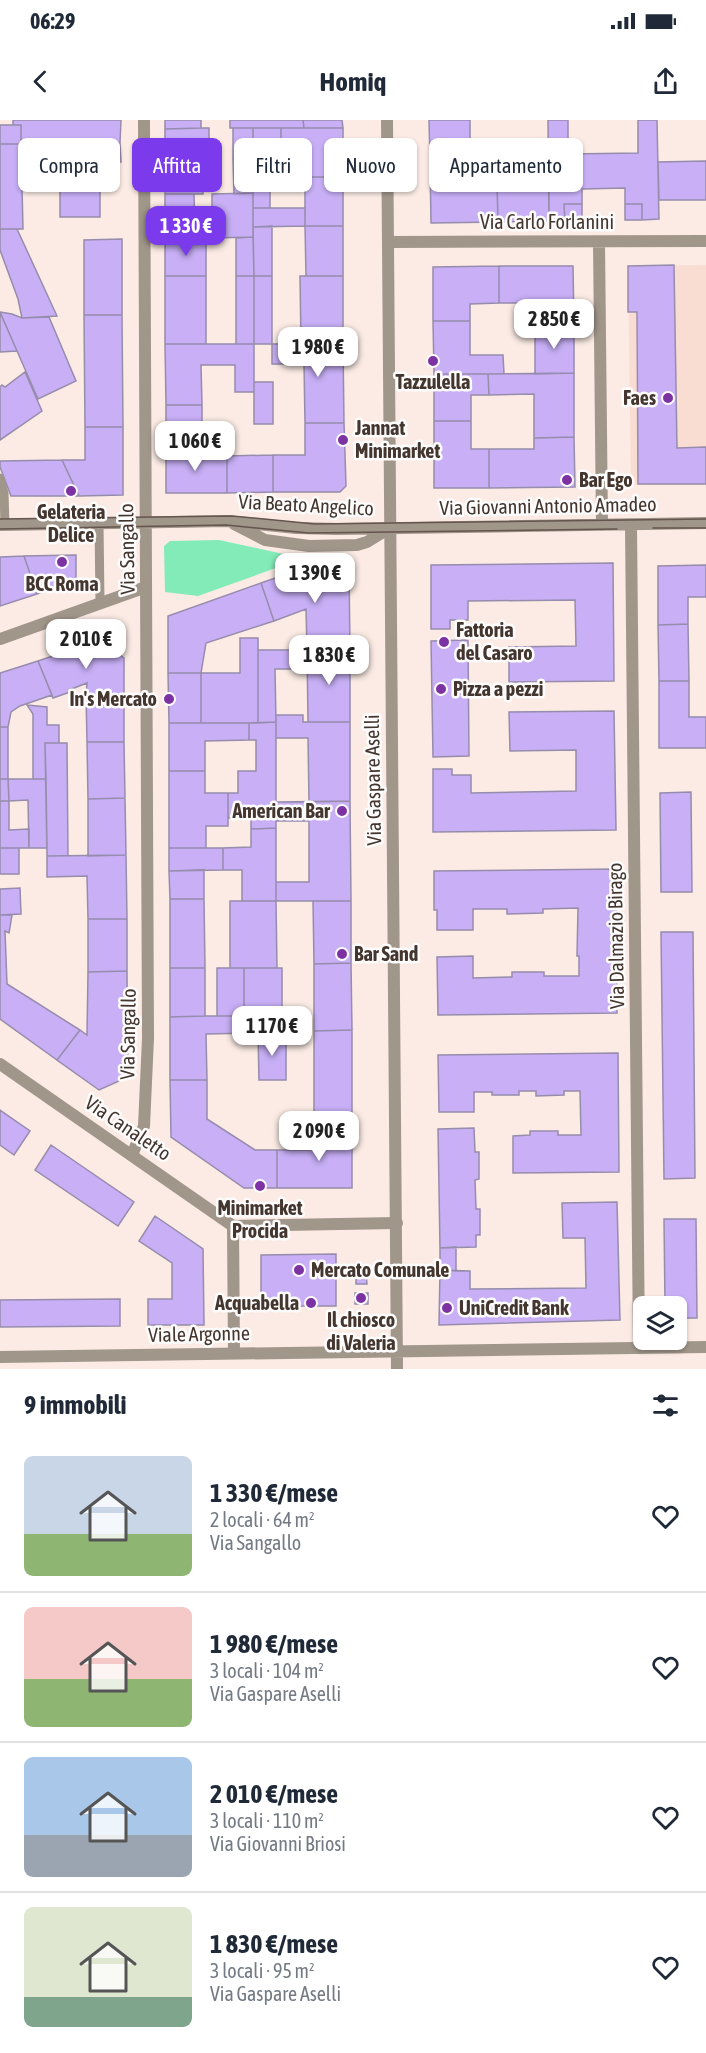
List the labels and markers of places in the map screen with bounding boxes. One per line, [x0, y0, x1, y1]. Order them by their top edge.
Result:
pin: 1 330 € [131, 206, 241, 257]
pin: 2 850 € [499, 299, 609, 350]
pin: 1 980 € [263, 327, 373, 378]
marker: Tazzulella [426, 354, 440, 368]
place label: Tazzulella [396, 370, 470, 393]
place label: Faes [623, 386, 656, 409]
marker: Faes [661, 391, 675, 405]
place label: Jannat Minimarket [354, 416, 440, 462]
pin: 1 060 € [140, 421, 250, 472]
marker: Jannat Minimarket [336, 433, 350, 447]
place label: Bar Ego [579, 468, 633, 491]
marker: Bar Ego [560, 473, 574, 487]
marker: Gelateria Delice [64, 484, 78, 498]
place label: Gelateria Delice [37, 500, 105, 546]
pin: 1 390 € [260, 553, 370, 604]
marker: BCC Roma [55, 555, 69, 569]
place label: BCC Roma [26, 572, 98, 595]
place label: Fattoria del Casaro [456, 618, 533, 664]
pin: 2 010 € [31, 619, 141, 670]
pin: 1 830 € [274, 635, 384, 686]
marker: Fattoria del Casaro [437, 635, 451, 649]
place label: Pizza a pezzi [453, 677, 543, 700]
marker: Pizza a pezzi [434, 682, 448, 696]
place label: In's Mercato [69, 687, 157, 710]
marker: In's Mercato [162, 692, 176, 706]
place label: American Bar [231, 799, 331, 822]
marker: American Bar [335, 804, 349, 818]
place label: Bar Sand [354, 942, 418, 965]
marker: Bar Sand [335, 947, 349, 961]
pin: 1 170 € [217, 1006, 327, 1057]
pin: 2 090 € [264, 1111, 374, 1162]
marker: Minimarket Procida [253, 1179, 267, 1193]
place label: Minimarket Procida [217, 1196, 303, 1242]
place label: Mercato Comunale [311, 1258, 449, 1281]
marker: Mercato Comunale [292, 1263, 306, 1277]
place label: Acquabella [214, 1291, 299, 1314]
marker: Il chiosco di Valeria [354, 1291, 368, 1305]
marker: Acquabella [304, 1296, 318, 1310]
place label: UniCredit Bank [459, 1296, 569, 1319]
marker: UniCredit Bank [440, 1301, 454, 1315]
place label: Il chiosco di Valeria [326, 1308, 396, 1354]

